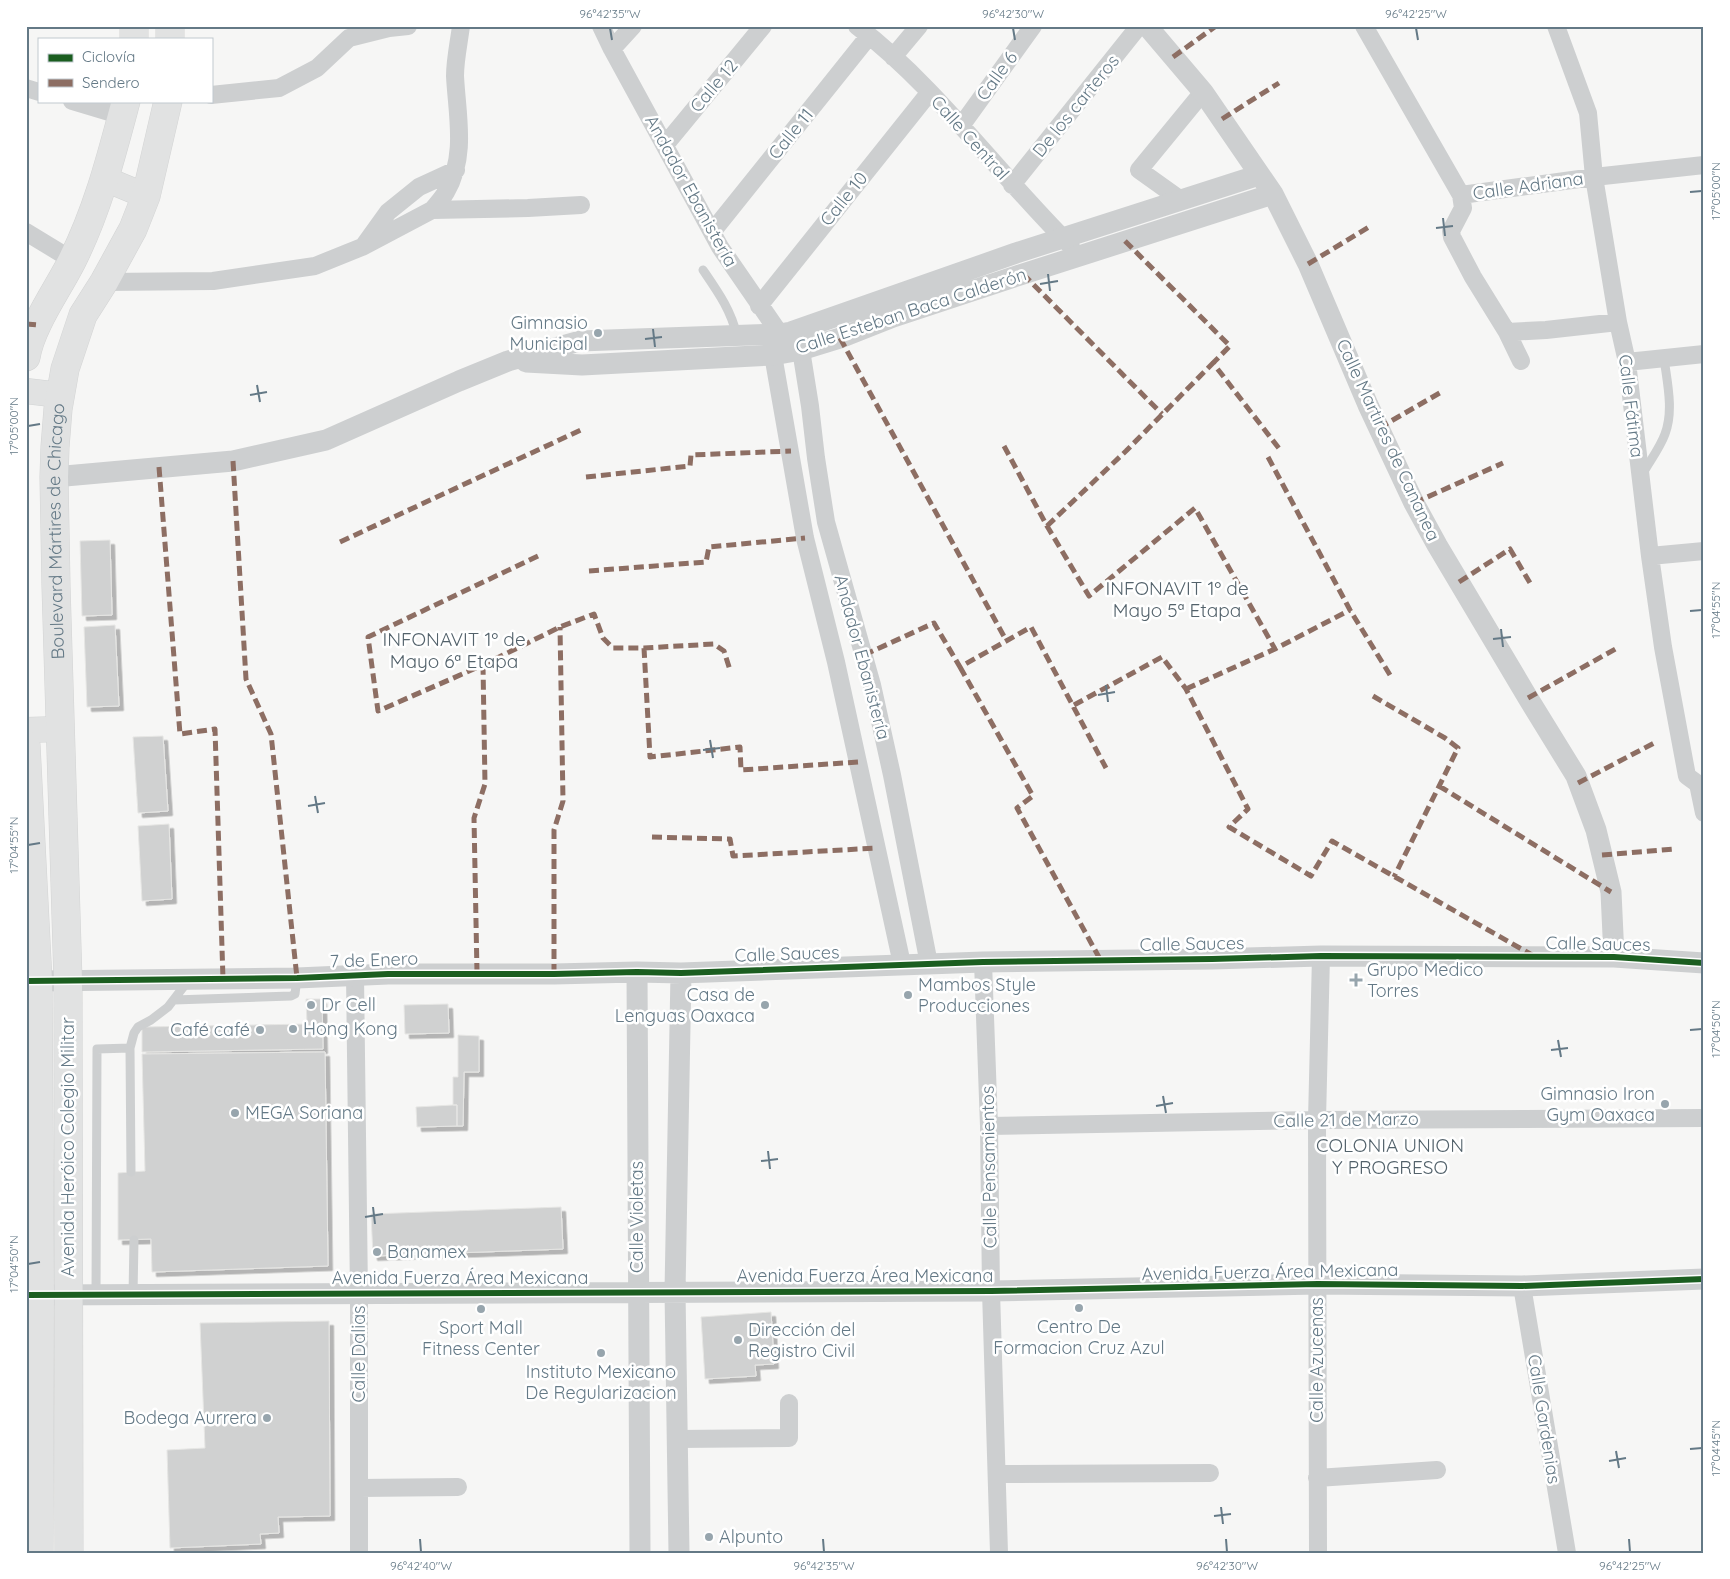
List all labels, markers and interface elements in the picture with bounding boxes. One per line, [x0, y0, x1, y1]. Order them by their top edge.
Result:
text: 96°42'35"W [579, 6, 641, 21]
text: 96°42'30"W [982, 6, 1044, 21]
text: 96°42'25"W [1385, 6, 1447, 21]
legend [38, 38, 212, 102]
street label: Calle 6 [971, 46, 1022, 105]
text: Ciclovía [82, 47, 135, 66]
street label: De los carteros [1027, 50, 1124, 162]
street label: Calle 12 [685, 54, 743, 117]
text: Sendero [82, 73, 140, 92]
street label: Calle Central [926, 91, 1014, 185]
street label: Calle 11 [763, 103, 818, 164]
street label: Andador Ebanistería [640, 111, 743, 271]
text: 17°05'00"N [1708, 162, 1723, 220]
street label: Calle Adriana [1471, 166, 1585, 205]
street label: Calle 10 [815, 167, 872, 230]
street label: Calle Esteban Baca Calderón [792, 262, 1029, 359]
place label: Gimnasio Municipal [509, 311, 588, 355]
marker: Gimnasio Municipal [592, 327, 604, 339]
street label: Calle Martires de Cananea [1332, 335, 1445, 544]
street label: Calle Fátima [1614, 353, 1649, 459]
text: 17°05'00"N [6, 397, 21, 455]
street label: Boulevard Mártires de Chicago [42, 401, 70, 660]
street label: Andador Ebanistería [829, 572, 896, 742]
district label: INFONAVIT 1º de Mayo 5ª Etapa [1105, 576, 1249, 622]
text: 17°04'55"N [1708, 582, 1723, 638]
district label: INFONAVIT 1º de Mayo 6ª Etapa [382, 627, 526, 673]
text: 17°04'55"N [6, 817, 21, 873]
street label: Calle Sauces [1139, 931, 1245, 956]
street label: Calle Sauces [1545, 931, 1651, 956]
street label: Calle Sauces [734, 940, 840, 967]
street label: 7 de Enero [329, 946, 419, 973]
place label: Grupo Medico Torres [1367, 958, 1483, 1002]
place label: Mambos Style Producciones [918, 973, 1036, 1017]
marker: Grupo Medico Torres [1349, 973, 1363, 987]
place label: Casa de Lenguas Oaxaca [615, 983, 755, 1027]
marker: Mambos Style Producciones [902, 989, 914, 1001]
place label: Dr Cell [321, 993, 376, 1016]
marker: Dr Cell [305, 999, 317, 1011]
marker: Casa de Lenguas Oaxaca [759, 999, 771, 1011]
text: 17°04'50"N [1708, 1000, 1723, 1058]
street label: Avenida Heróico Colegio Militar [56, 1017, 79, 1277]
place label: Hong Kong [303, 1017, 398, 1040]
place label: Café café [170, 1018, 250, 1041]
marker: Hong Kong [287, 1023, 299, 1035]
marker: Café café [254, 1024, 266, 1036]
place label: Gimnasio Iron Gym Oaxaca [1541, 1082, 1655, 1126]
street label: Calle Pensamientos [976, 1086, 1001, 1249]
marker: Gimnasio Iron Gym Oaxaca [1659, 1098, 1671, 1110]
place label: MEGA Soriana [245, 1101, 363, 1124]
marker: MEGA Soriana [229, 1107, 241, 1119]
street label: Calle 21 de Marzo [1273, 1107, 1419, 1132]
district label: COLONIA UNION Y PROGRESO [1316, 1133, 1464, 1179]
street label: Calle Violetas [625, 1161, 648, 1273]
text: 17°04'50"N [6, 1235, 21, 1293]
place label: Banamex [387, 1240, 466, 1263]
marker: Banamex [371, 1246, 383, 1258]
street label: Avenida Fuerza Área Mexicana [1141, 1258, 1399, 1285]
street label: Avenida Fuerza Área Mexicana [737, 1264, 993, 1287]
street label: Avenida Fuerza Área Mexicana [332, 1266, 588, 1289]
street label: Calle Azucenas [1305, 1297, 1328, 1423]
marker: Centro De Formacion Cruz Azul [1073, 1302, 1085, 1314]
marker: Sport Mall Fitness Center [475, 1303, 487, 1315]
street label: Calle Dalias [347, 1305, 370, 1403]
place label: Centro De Formacion Cruz Azul [993, 1315, 1165, 1359]
place label: Sport Mall Fitness Center [422, 1316, 540, 1360]
place label: Dirección del Registro Civil [748, 1318, 855, 1362]
marker: Dirección del Registro Civil [732, 1334, 744, 1346]
marker: Instituto Mexicano De Regularizacion [595, 1347, 607, 1359]
street label: Calle Gardenias [1523, 1353, 1566, 1485]
place label: Instituto Mexicano De Regularizacion [525, 1360, 677, 1404]
place label: Bodega Aurrera [124, 1406, 257, 1429]
marker: Bodega Aurrera [261, 1412, 273, 1424]
text: 17°04'45"N [1708, 1420, 1723, 1476]
place label: Alpunto [719, 1525, 783, 1548]
marker: Alpunto [703, 1531, 715, 1543]
text: 96°42'40"W [390, 1558, 452, 1573]
text: 96°42'35"W [793, 1558, 855, 1573]
text: 96°42'30"W [1196, 1558, 1258, 1573]
text: 96°42'25"W [1599, 1558, 1661, 1573]

